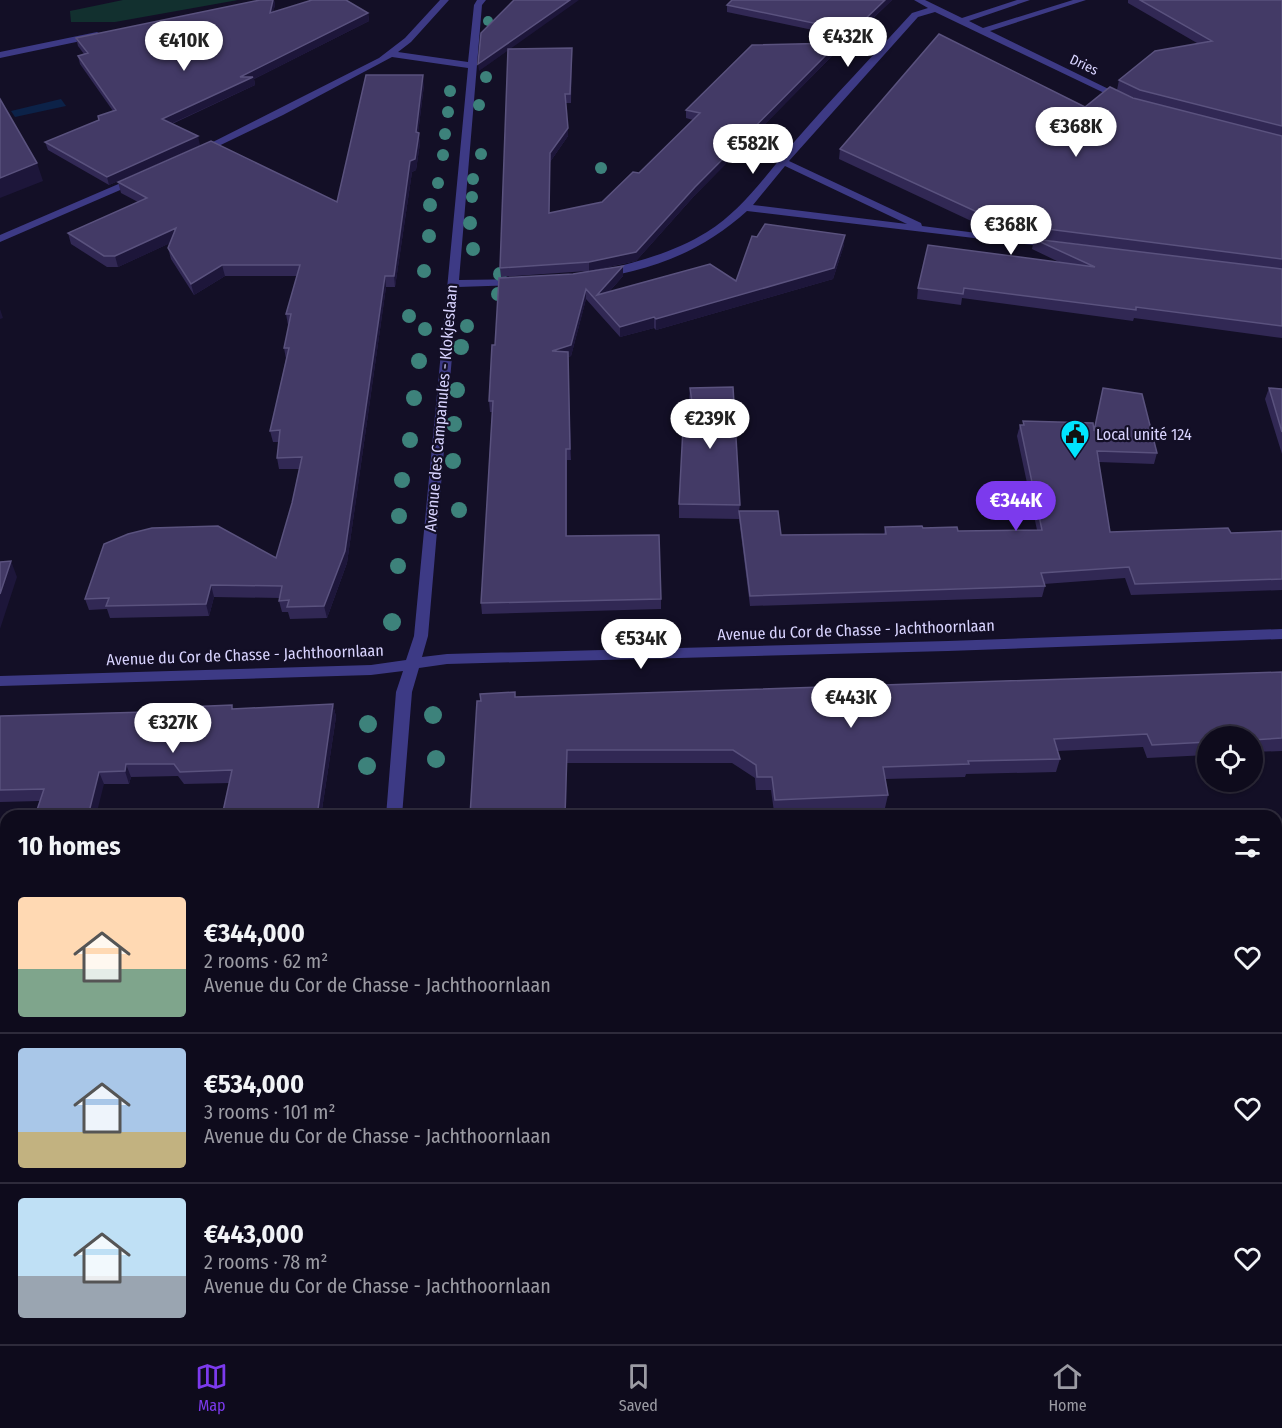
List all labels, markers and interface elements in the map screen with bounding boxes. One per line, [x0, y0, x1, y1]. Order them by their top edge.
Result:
pin: €432K [806, 17, 890, 68]
pin: €410K [142, 21, 226, 72]
text: €432K [823, 24, 873, 48]
text: €410K [159, 28, 209, 52]
street label: Dries [1067, 51, 1101, 79]
pin: €368K [1034, 107, 1118, 158]
text: €368K [1050, 114, 1102, 138]
pin: €582K [711, 124, 795, 175]
text: €582K [727, 131, 779, 155]
pin: €368K [969, 205, 1053, 256]
text: €368K [985, 212, 1037, 236]
street label: Avenue des Campanules - Klokjeslaan [421, 284, 461, 532]
pin: €239K [668, 399, 752, 450]
text: €239K [684, 406, 736, 430]
public building icon: Local unité 124 [1059, 418, 1091, 460]
place label: Local unité 124 [1096, 425, 1192, 444]
pin: €344K [974, 481, 1058, 532]
text: €344K [990, 488, 1042, 512]
street label: Avenue du Cor de Chasse - Jachthoornlaan [717, 616, 995, 644]
pin: €534K [599, 619, 683, 670]
text: €534K [615, 626, 667, 650]
street label: Avenue du Cor de Chasse - Jachthoornlaan [106, 641, 384, 669]
pin: €443K [809, 678, 893, 729]
text: €443K [825, 685, 877, 709]
pin: €327K [131, 703, 215, 754]
text: €327K [148, 710, 198, 734]
map controls [1197, 726, 1263, 792]
button: locate [1197, 726, 1263, 792]
icon: filters [1231, 830, 1264, 863]
text: 10 homes [18, 831, 121, 862]
text: €344,000 [204, 918, 305, 949]
icon: home [66, 921, 138, 993]
icon: heart [1231, 941, 1264, 974]
text: 2 rooms · 62 m² [204, 949, 328, 973]
text: Avenue du Cor de Chasse - Jachthoornlaan [204, 973, 551, 997]
text: €534,000 [204, 1069, 304, 1100]
icon: home [66, 1072, 138, 1144]
icon: heart [1231, 1092, 1264, 1125]
text: 3 rooms · 101 m² [204, 1100, 335, 1124]
text: Avenue du Cor de Chasse - Jachthoornlaan [204, 1124, 551, 1148]
text: €443,000 [204, 1219, 304, 1250]
icon: home [66, 1222, 138, 1294]
icon: heart [1231, 1242, 1264, 1275]
text: 2 rooms · 78 m² [204, 1250, 327, 1274]
text: Avenue du Cor de Chasse - Jachthoornlaan [204, 1274, 551, 1298]
tab: Map [195, 1360, 228, 1415]
tab: Saved [619, 1360, 658, 1415]
tab: Home [1048, 1360, 1087, 1415]

